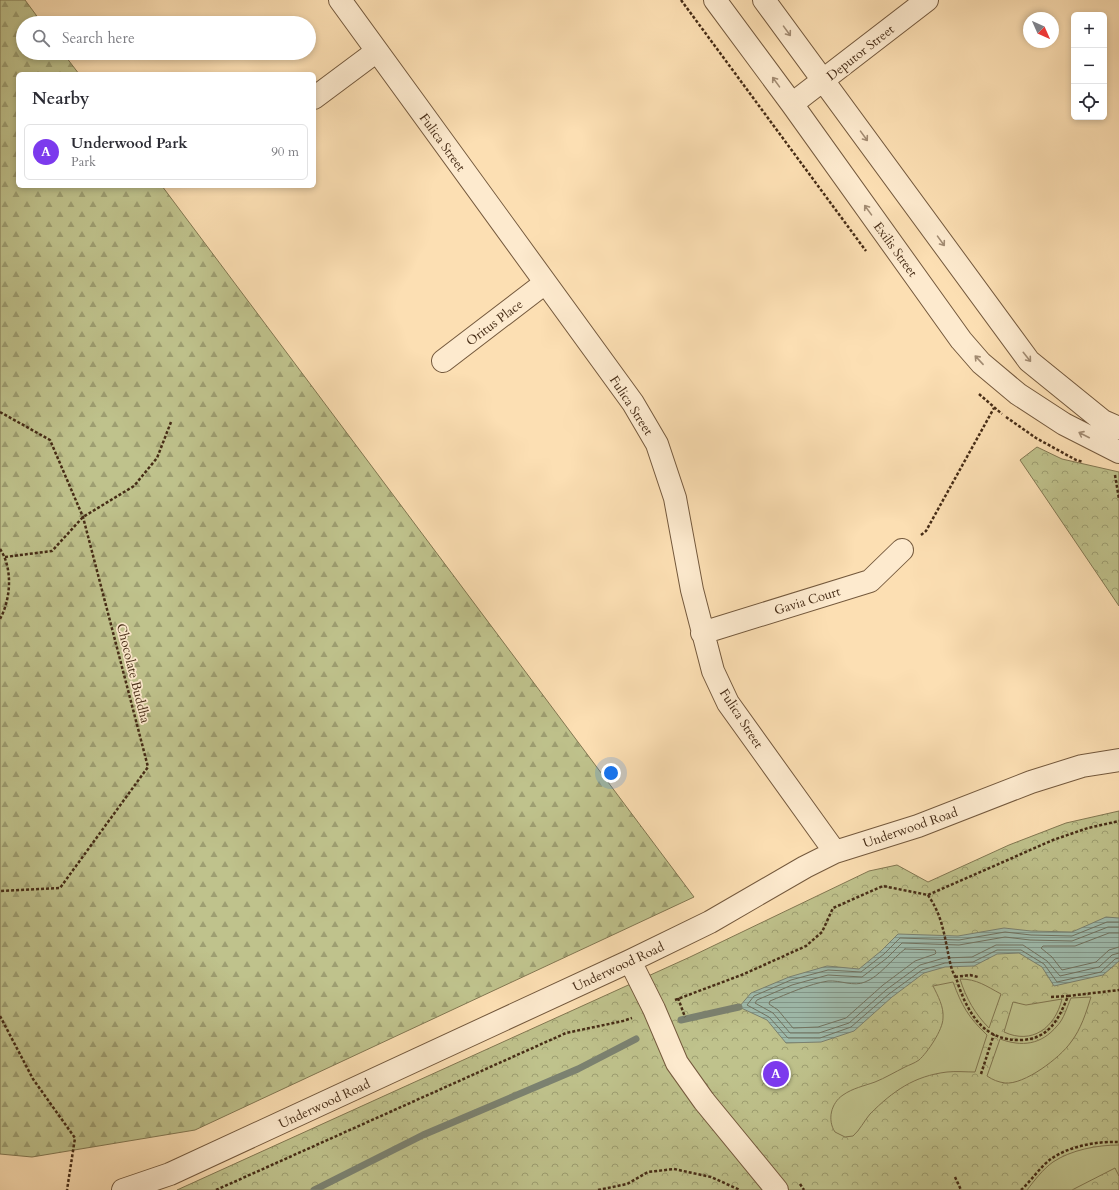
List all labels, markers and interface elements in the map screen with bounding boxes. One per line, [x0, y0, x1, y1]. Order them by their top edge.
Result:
north arrow [1023, 12, 1059, 48]
map controls [1071, 12, 1107, 120]
button: + [1071, 12, 1107, 48]
search box [16, 16, 316, 60]
street label: Deputor Street [823, 21, 898, 85]
one-way arrow [783, 26, 791, 37]
icon: search [30, 27, 52, 49]
text: Search here [62, 28, 135, 48]
button: − [1071, 48, 1107, 84]
one-way arrow [772, 77, 780, 88]
button: locate [1071, 84, 1107, 120]
text: Nearby [32, 87, 89, 110]
street label: Fulica Street [415, 110, 469, 175]
one-way arrow [860, 131, 868, 142]
text: Underwood Park [71, 133, 188, 153]
text: A [41, 143, 51, 161]
text: 90 m [271, 143, 299, 161]
text: Park [71, 153, 96, 171]
one-way arrow [864, 205, 872, 216]
street label: Exilis Street [869, 218, 921, 281]
one-way arrow [937, 236, 945, 247]
street label: Oritus Place [462, 295, 527, 350]
one-way arrow [1022, 351, 1031, 362]
one-way arrow [974, 355, 984, 365]
street label: Fulica Street [605, 372, 657, 439]
one-way arrow [1078, 431, 1090, 438]
street label: Gavia Court [772, 582, 843, 620]
street label: Chocolate Buddha [112, 622, 154, 725]
street label: Fulica Street [715, 685, 767, 752]
your location [601, 763, 621, 783]
street label: Underwood Road [861, 803, 960, 853]
street label: Underwood Road [570, 938, 667, 996]
pin: A [763, 1059, 789, 1089]
street label: Underwood Road [276, 1075, 373, 1133]

